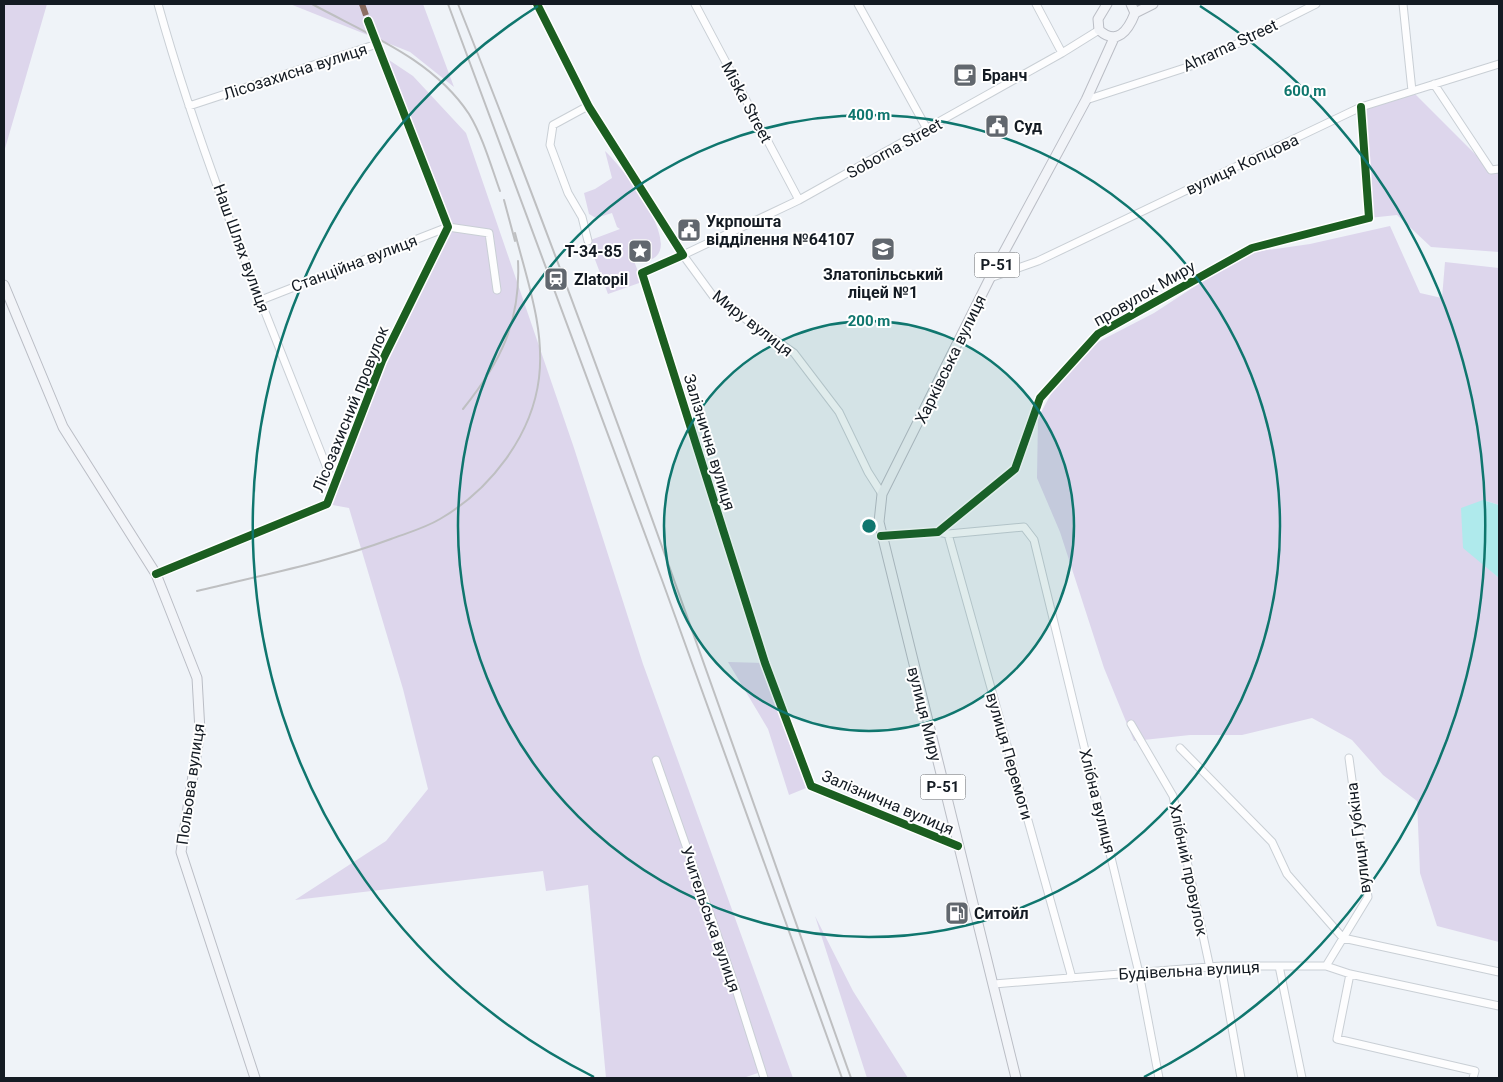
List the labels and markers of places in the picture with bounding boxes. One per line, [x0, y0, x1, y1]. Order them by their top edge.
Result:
cafe icon: Бранч [952, 62, 978, 88]
place label: Бранч [982, 66, 1027, 85]
public building icon: Суд [984, 113, 1010, 139]
place label: Суд [1014, 117, 1042, 136]
place label: Укрпошта відділення №64107 [706, 212, 855, 249]
public building icon: Укрпошта відділення №64107 [676, 217, 702, 243]
school or university icon: Златопільський ліцей №1 [870, 236, 896, 262]
place icon: Т-34-85 [627, 238, 653, 264]
place label: Т-34-85 [565, 242, 622, 261]
place label: Златопільський ліцей №1 [823, 265, 943, 302]
station icon: Zlatopil [543, 266, 569, 292]
place label: Zlatopil [574, 270, 628, 289]
centre of rings [860, 517, 878, 535]
fuel station icon: Ситойл [944, 900, 970, 926]
place label: Ситойл [974, 904, 1029, 923]

